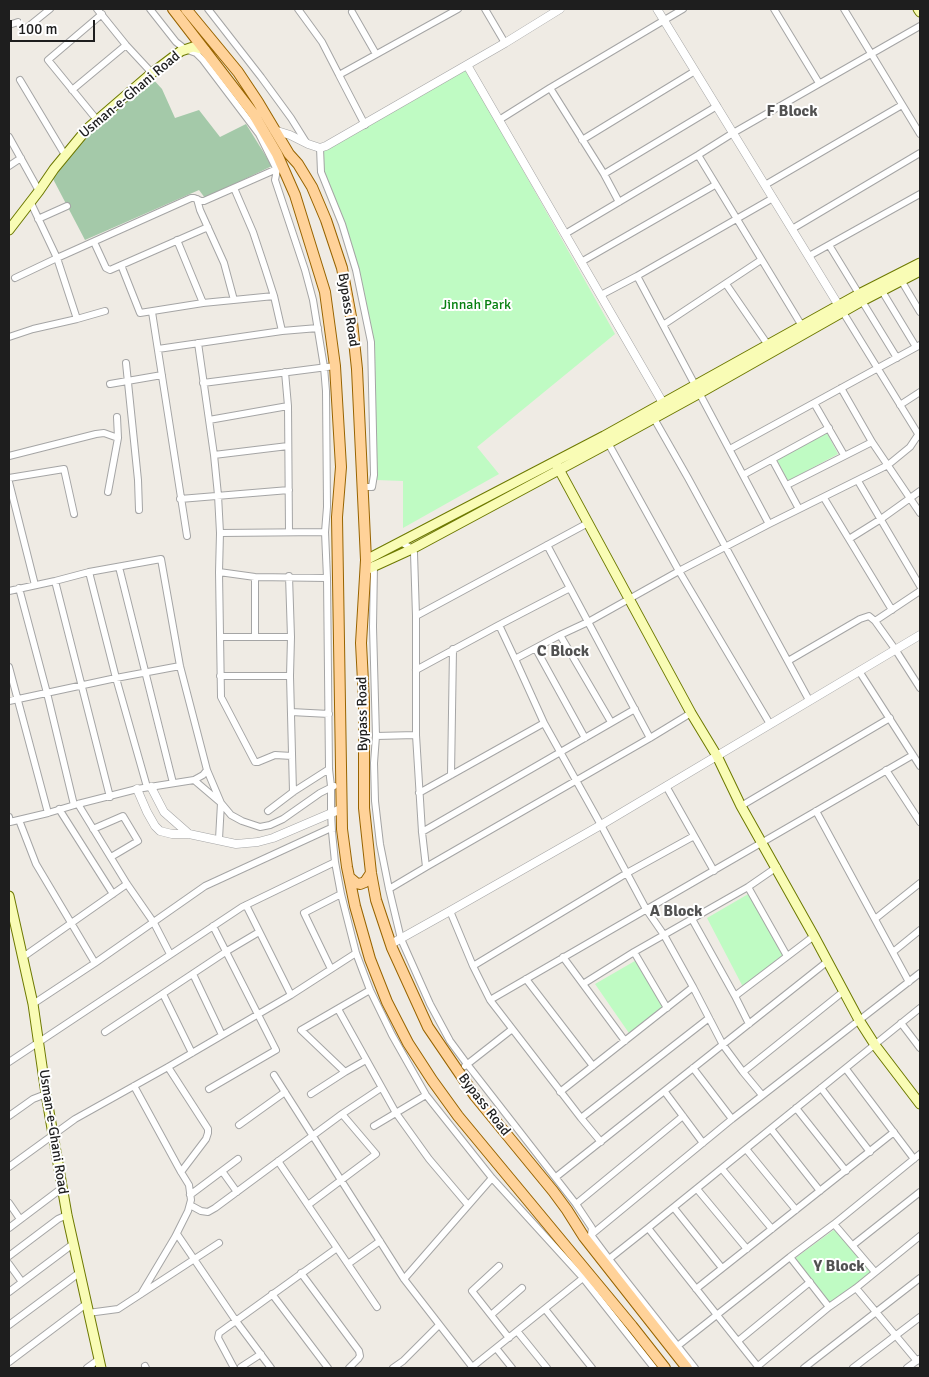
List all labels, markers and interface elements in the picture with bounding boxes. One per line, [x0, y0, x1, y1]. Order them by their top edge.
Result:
scale bar [12, 10, 98, 42]
text: 100 m [18, 20, 58, 38]
street label: Usman-e-Ghani Road [76, 48, 184, 142]
district label: F Block [766, 102, 818, 122]
street label: Bypass Road [334, 272, 362, 348]
park label: Jinnah Park [441, 297, 511, 313]
district label: C Block [537, 642, 589, 662]
street label: Bypass Road [354, 677, 372, 751]
district label: A Block [650, 902, 702, 922]
street label: Usman-e-Ghani Road [35, 1068, 71, 1196]
street label: Bypass Road [454, 1070, 514, 1140]
district label: Y Block [813, 1257, 865, 1277]

